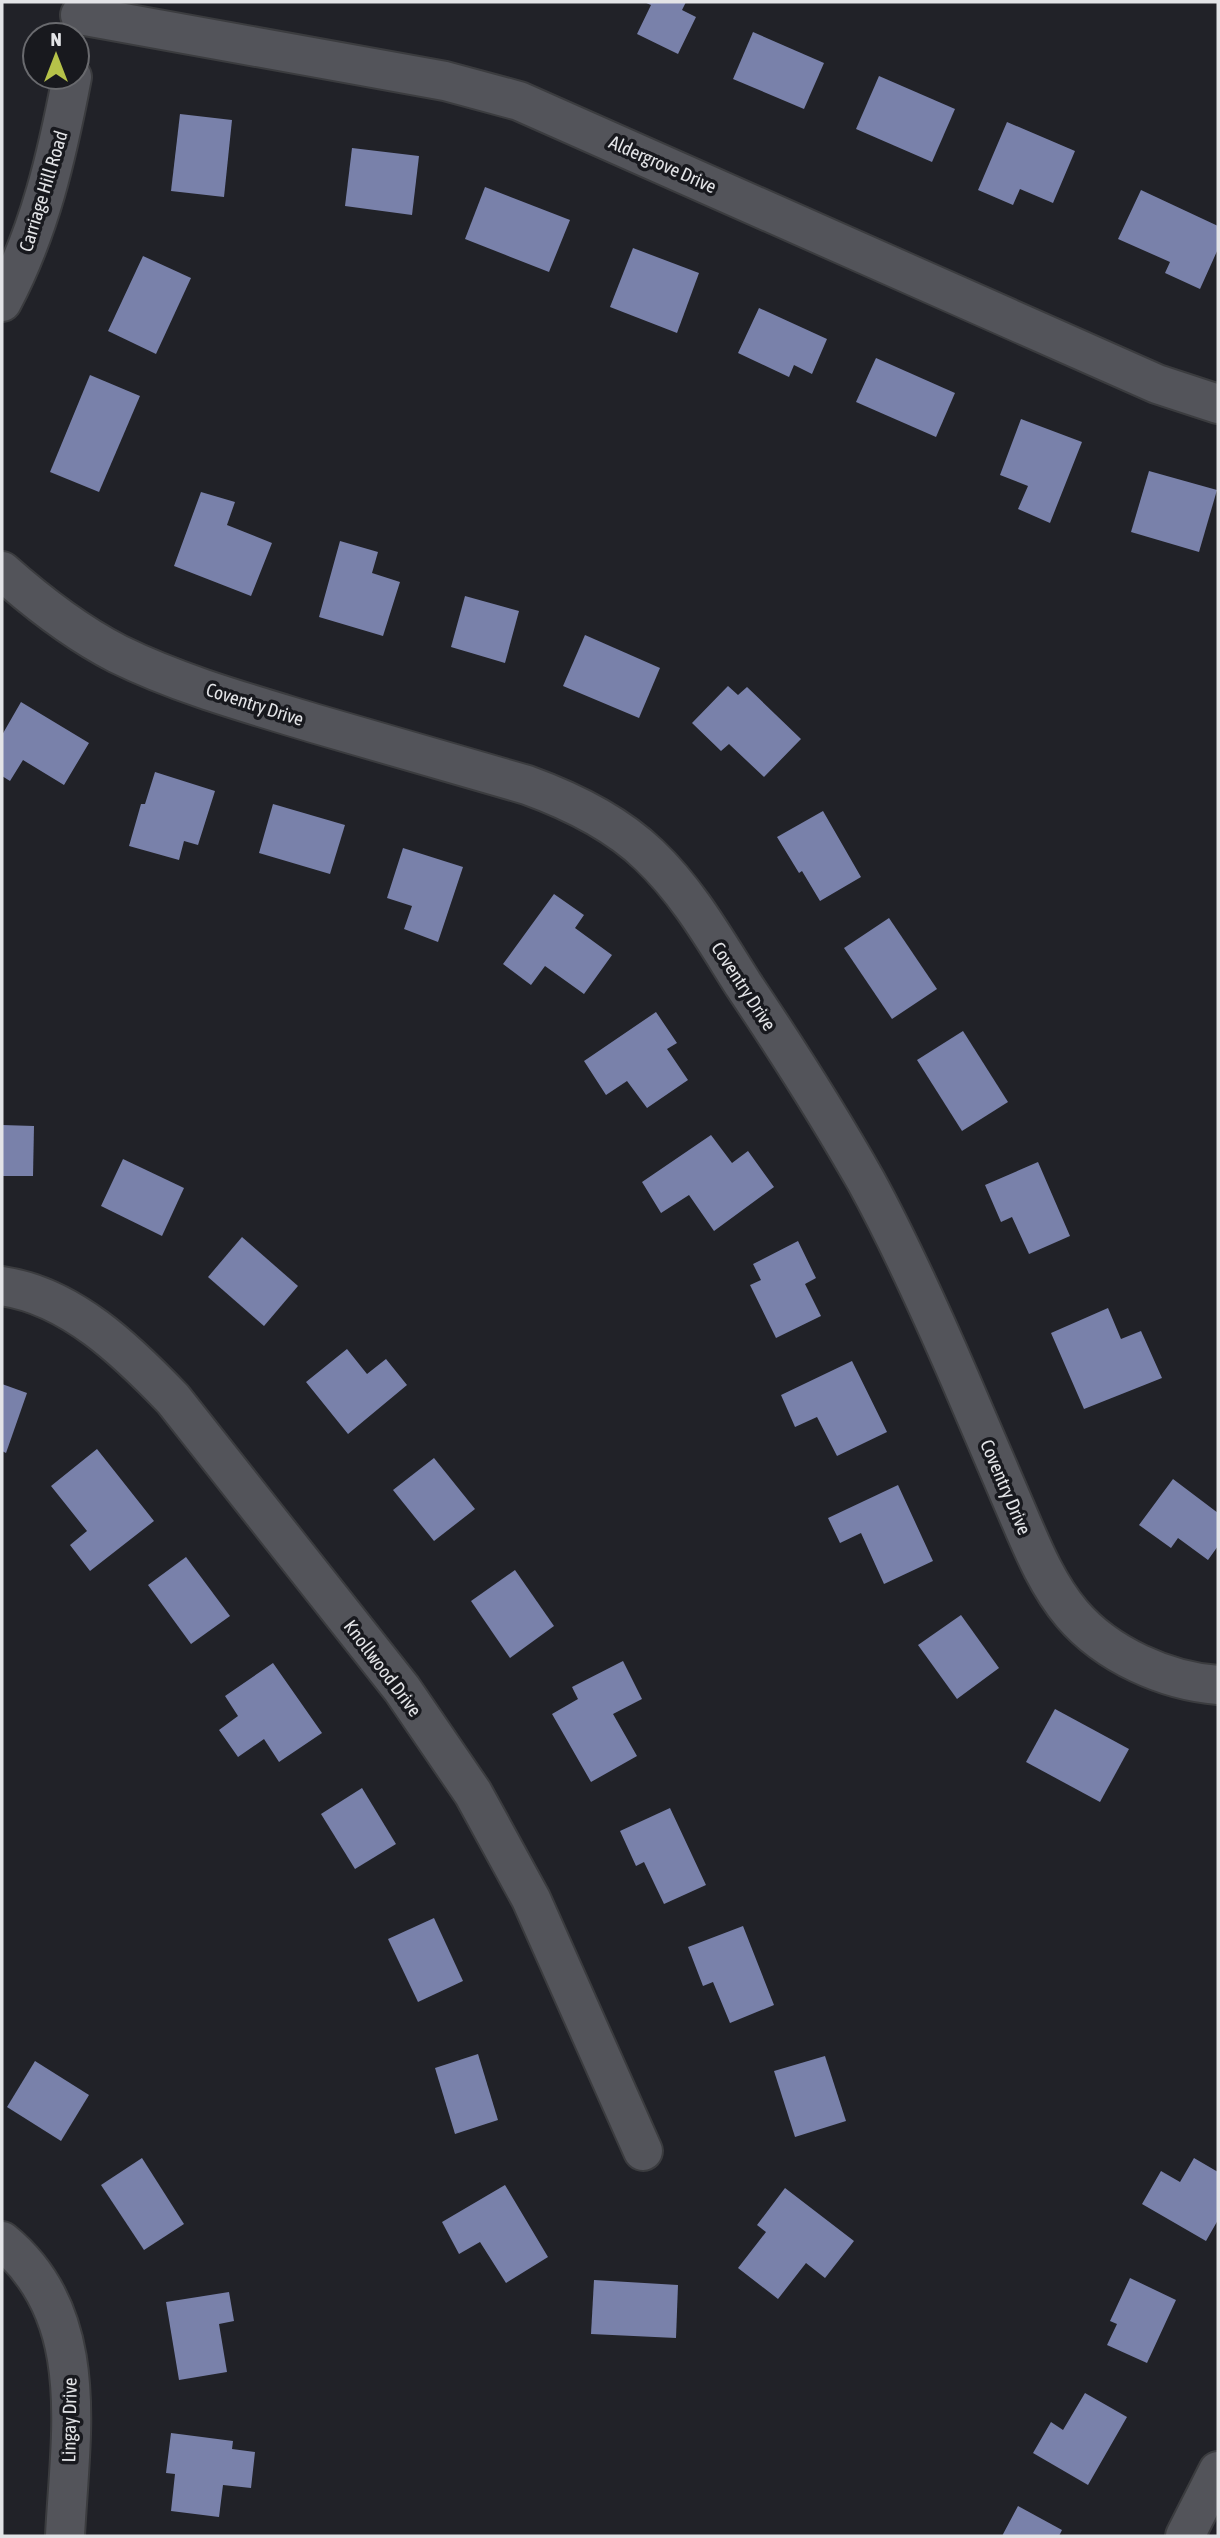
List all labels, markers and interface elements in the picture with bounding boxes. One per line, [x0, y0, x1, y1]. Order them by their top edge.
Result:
north arrow [21, 21, 91, 91]
text: N [50, 28, 62, 50]
street label: Carriage Hill Road [14, 128, 72, 254]
street label: Aldergrove Drive [606, 131, 720, 197]
street label: Coventry Drive [203, 678, 307, 730]
street label: Coventry Drive [707, 938, 781, 1034]
street label: Coventry Drive [976, 1436, 1036, 1538]
street label: Knollwood Drive [340, 1616, 426, 1720]
street label: Lingay Drive [57, 2377, 81, 2463]

